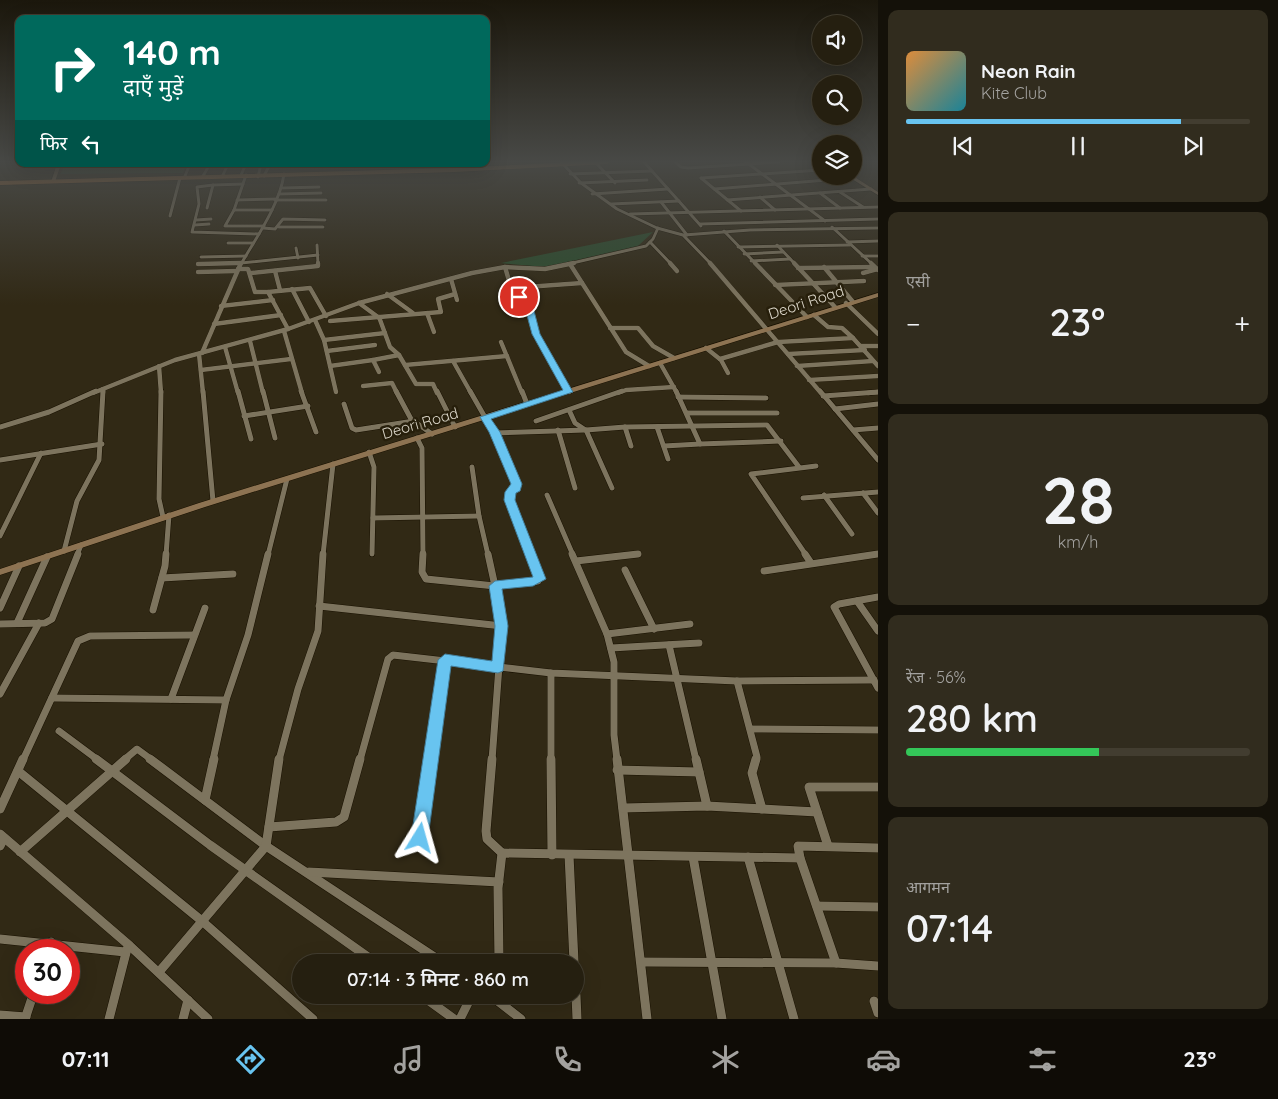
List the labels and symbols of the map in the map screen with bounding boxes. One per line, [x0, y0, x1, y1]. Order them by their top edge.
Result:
pin [498, 276, 540, 318]
street label: Deori Road [766, 281, 846, 323]
street label: Deori Road [380, 403, 460, 443]
position arrow [393, 811, 445, 863]
speed limit sign: 30 [15, 939, 80, 1004]

